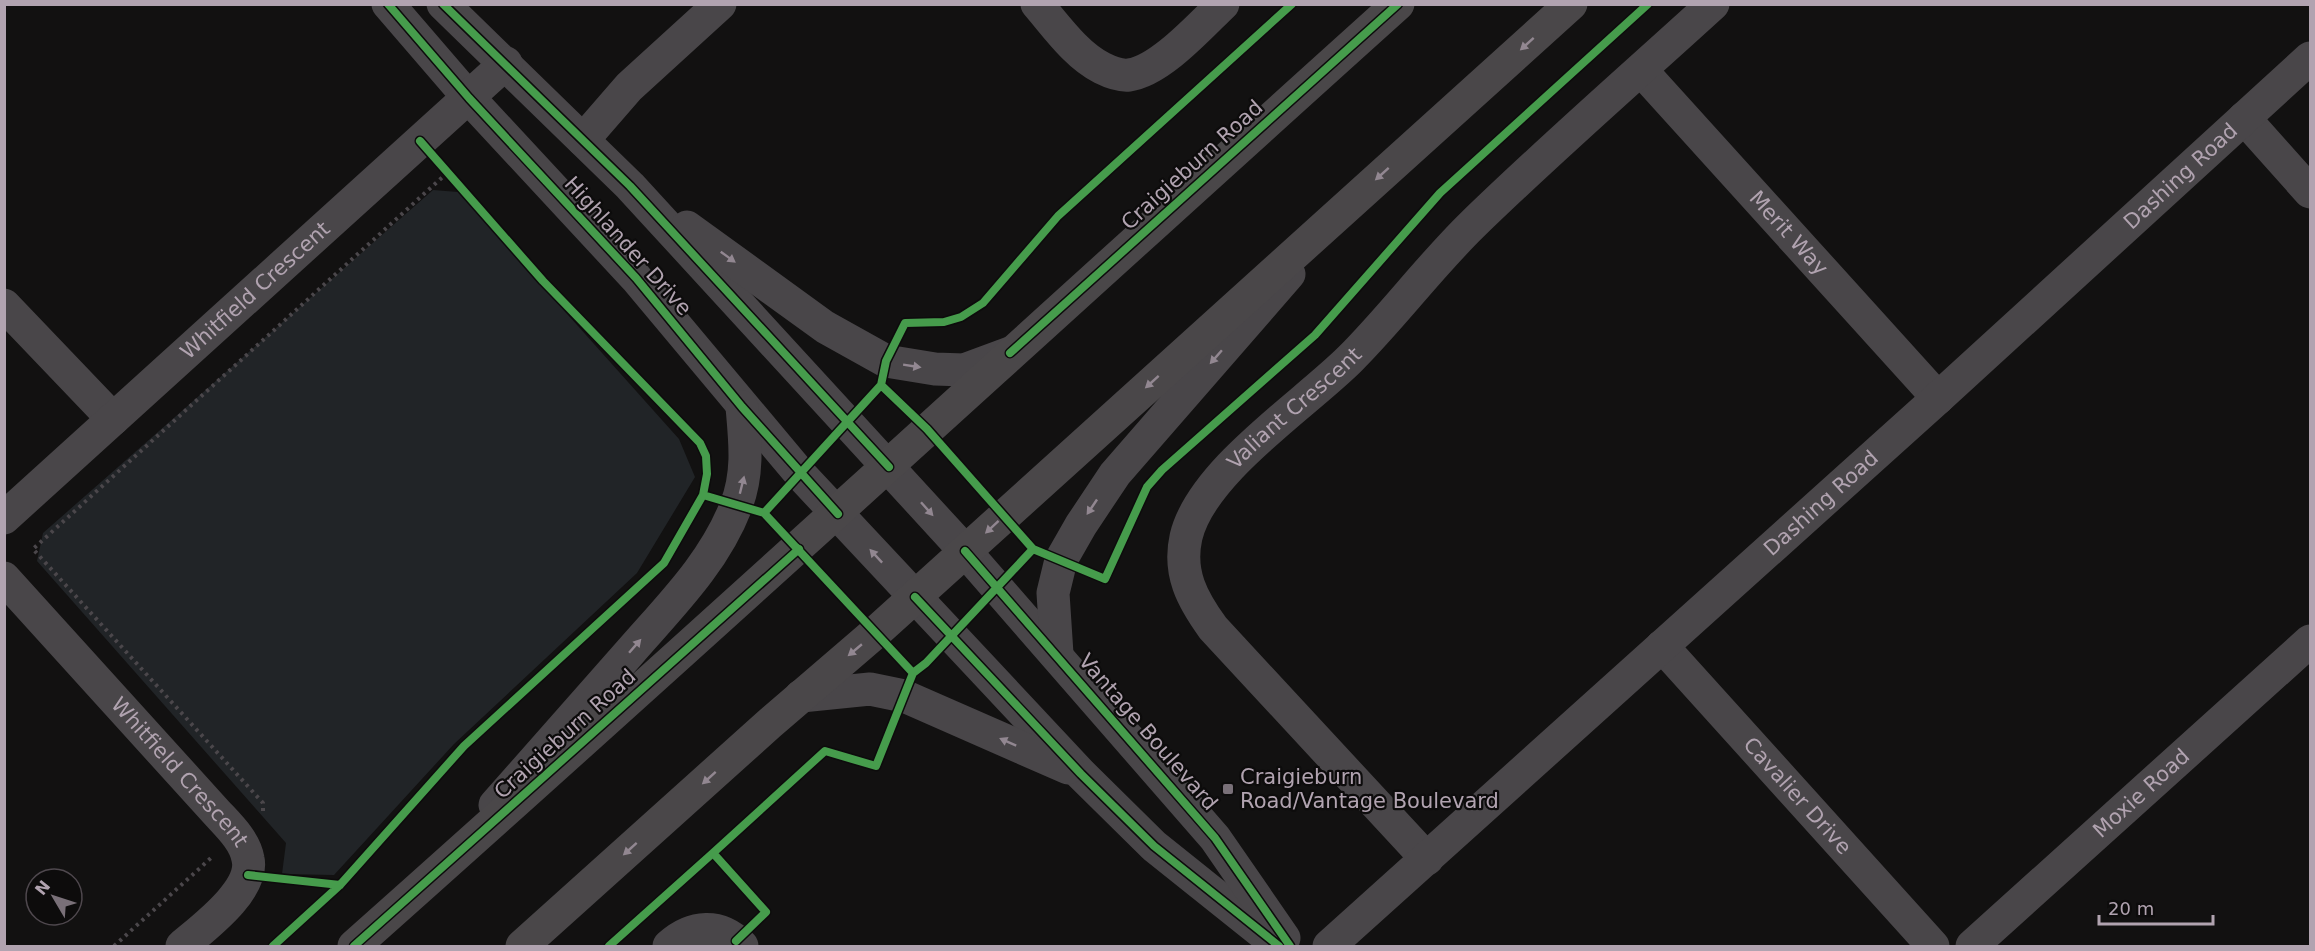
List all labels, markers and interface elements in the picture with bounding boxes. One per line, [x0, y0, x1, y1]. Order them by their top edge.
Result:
one-way arrow [1520, 37, 1535, 50]
street label: Craigieburn Road [1116, 95, 1268, 235]
street label: Dashing Road [2119, 118, 2242, 234]
one-way arrow [1375, 167, 1390, 181]
street label: Highlander Drive [560, 172, 696, 320]
street label: Merit Way [1744, 186, 1833, 280]
street label: Whitfield Crescent [176, 217, 335, 364]
one-way arrow [719, 251, 735, 263]
street label: Valiant Crescent [1222, 343, 1366, 474]
one-way arrow [1210, 349, 1223, 364]
one-way arrow [903, 361, 922, 370]
one-way arrow [1145, 375, 1160, 388]
street label: Dashing Road [1759, 446, 1883, 561]
one-way arrow [737, 476, 747, 494]
one-way arrow [1086, 499, 1098, 515]
one-way arrow [920, 501, 933, 516]
one-way arrow [984, 520, 999, 534]
one-way arrow [870, 549, 884, 563]
one-way arrow [628, 639, 641, 654]
one-way arrow [847, 643, 863, 656]
street label: Vantage Boulevard [1074, 649, 1222, 815]
street label: Craigieburn Road [489, 664, 641, 804]
street label: Whitfield Crescent [106, 693, 253, 851]
street label: Cavalier Drive [1739, 733, 1856, 859]
one-way arrow [998, 737, 1016, 747]
street label: Moxie Road [2088, 744, 2194, 843]
place label: Craigieburn Road/Vantage Boulevard [1240, 765, 1499, 813]
one-way arrow [701, 771, 716, 785]
marker: Craigieburn Road/Vantage Boulevard [1221, 782, 1235, 796]
one-way arrow [623, 842, 638, 855]
north arrow [24, 867, 84, 927]
text: N [31, 877, 54, 899]
scale bar [2099, 888, 2213, 926]
text: 20 m [2108, 898, 2154, 919]

